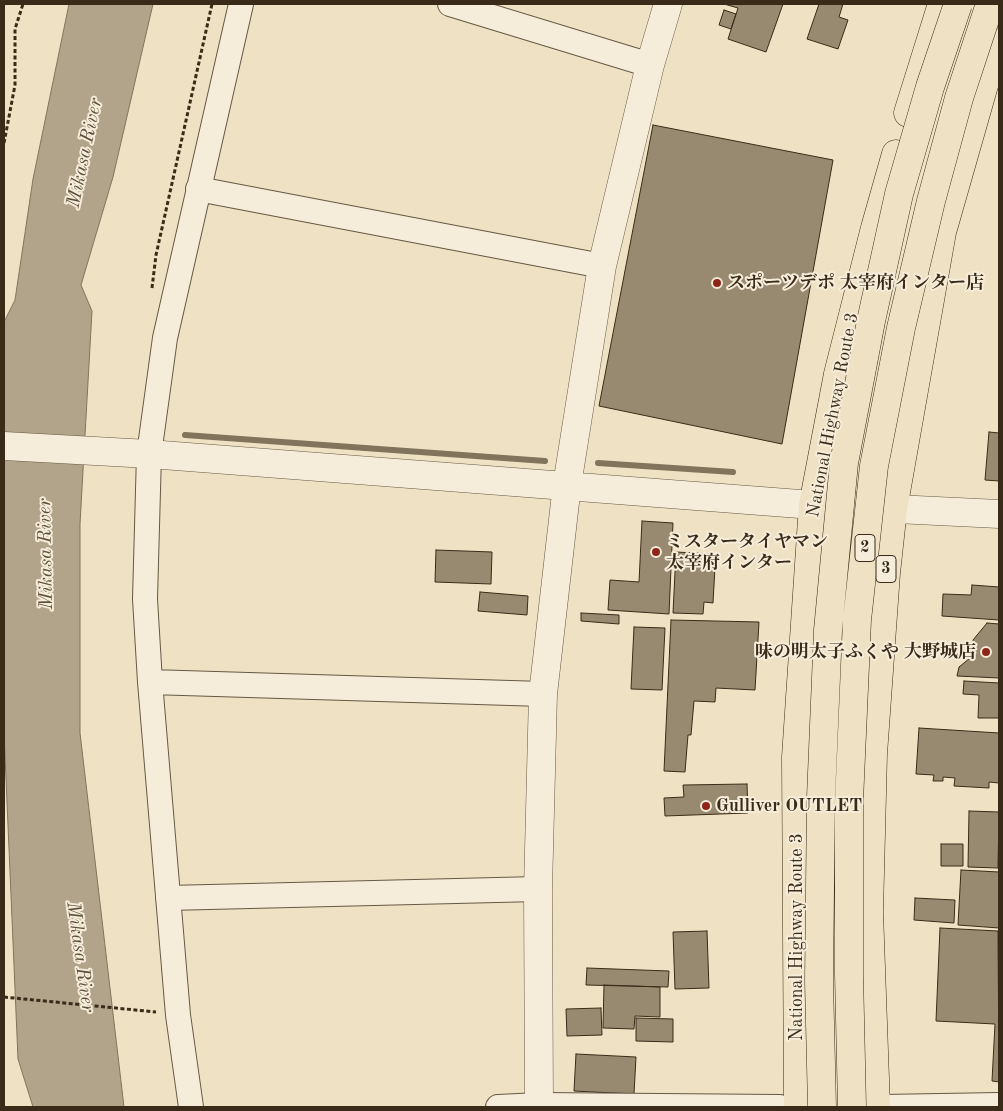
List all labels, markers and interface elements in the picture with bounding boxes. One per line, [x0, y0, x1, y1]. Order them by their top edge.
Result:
water label: Mikasa River [62, 96, 108, 210]
place label: スポーツデポ 太宰府インター店 [727, 272, 984, 294]
marker: スポーツデポ 太宰府インター店 [711, 277, 723, 289]
street label: National Highway Route 3 [803, 311, 863, 519]
water label: Mikasa River [34, 498, 58, 610]
place label: ミスタータイヤマン 太宰府インター [666, 531, 828, 574]
road number: 2 [855, 534, 875, 562]
marker: ミスタータイヤマン 太宰府インター [650, 546, 662, 558]
road number: 3 [876, 556, 896, 582]
place label: 味の明太子ふくや 大野城店 [755, 641, 976, 663]
marker: 味の明太子ふくや 大野城店 [980, 646, 992, 658]
place label: Gulliver OUTLET [716, 795, 862, 817]
marker: Gulliver OUTLET [700, 800, 712, 812]
street label: National Highway Route 3 [786, 833, 808, 1041]
water label: Mikasa River [61, 900, 99, 1014]

